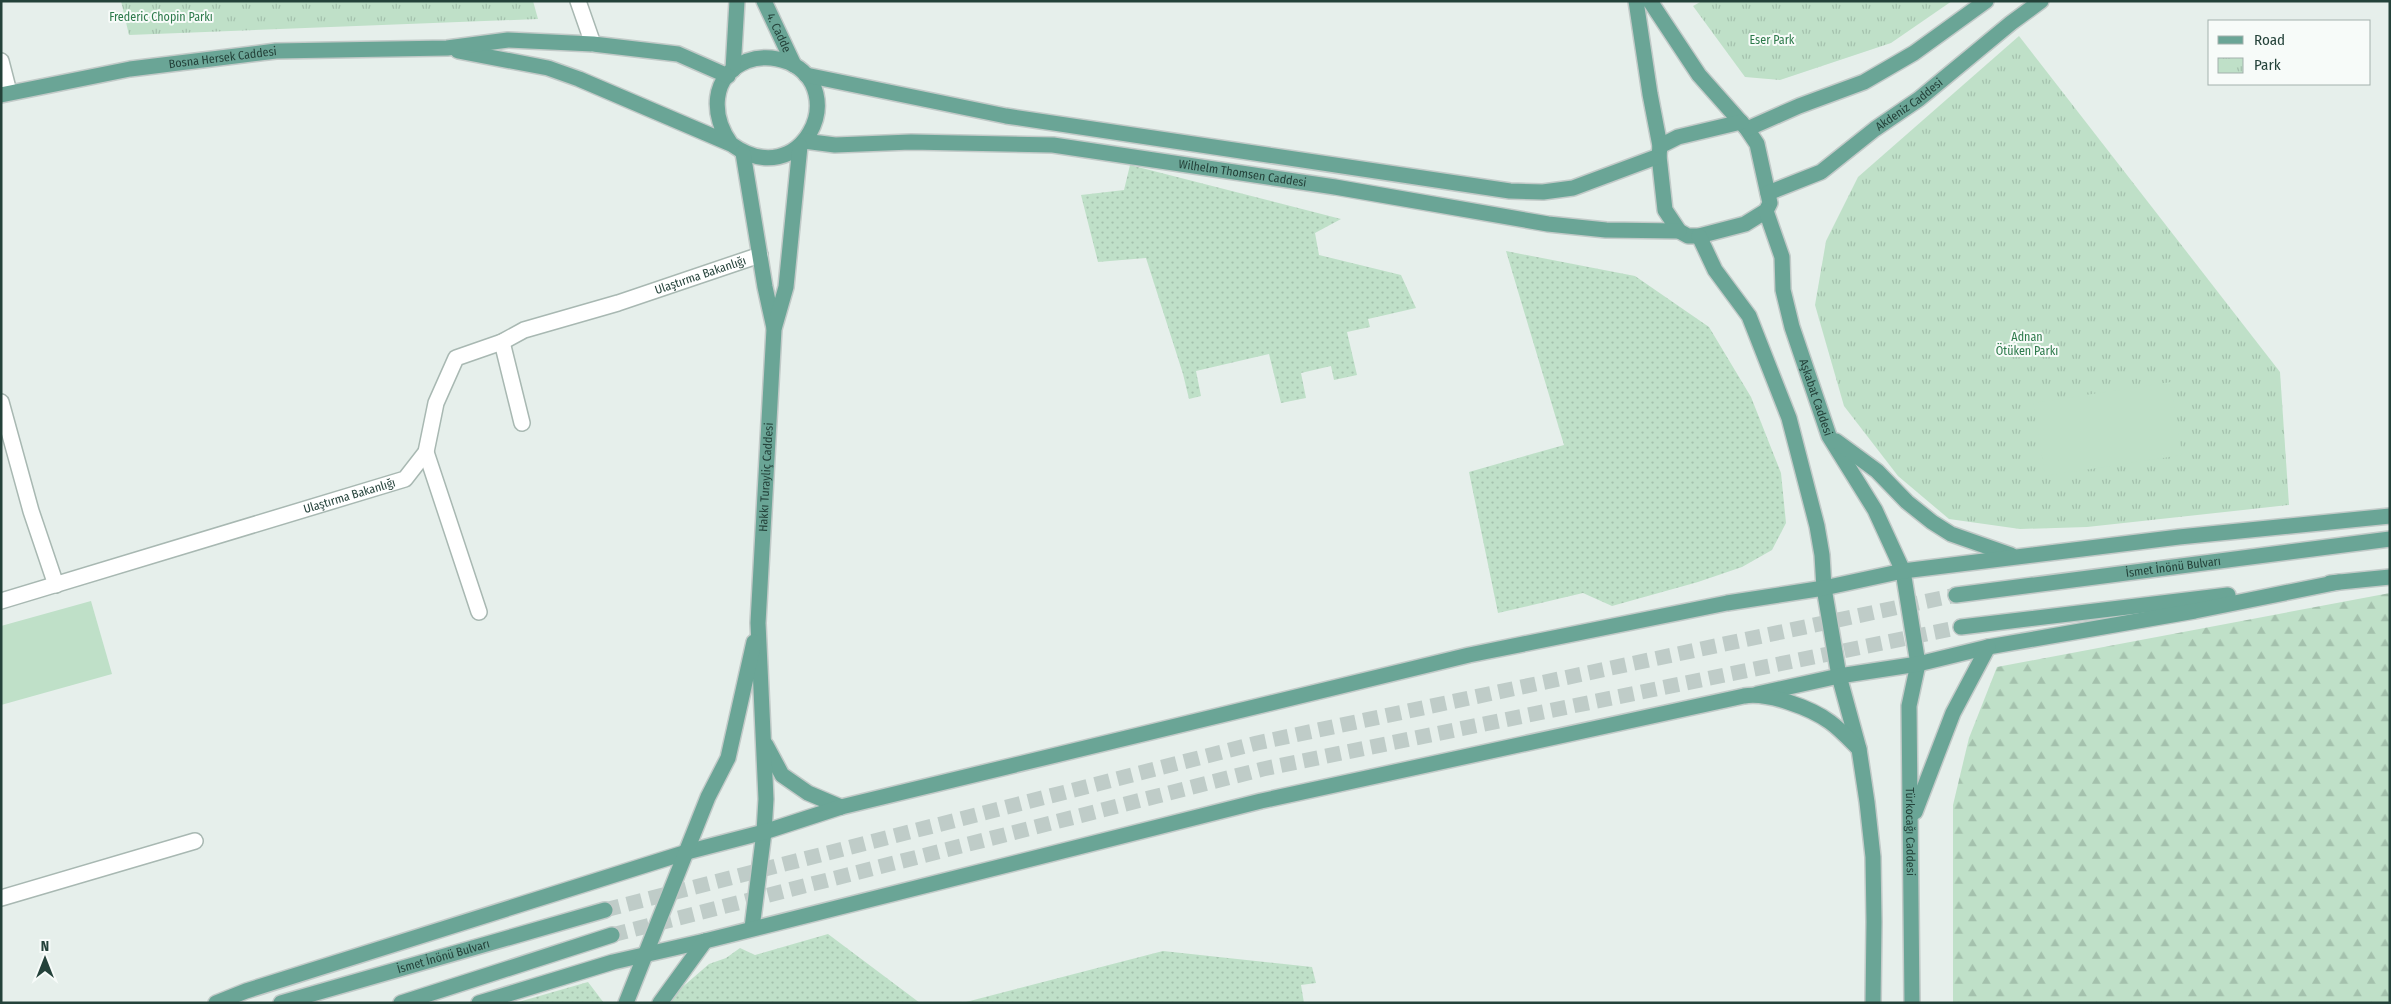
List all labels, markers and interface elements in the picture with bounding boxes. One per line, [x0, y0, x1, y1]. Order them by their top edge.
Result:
park label: Frederic Chopin Parkı [109, 10, 213, 24]
street label: 4. Cadde [764, 11, 794, 55]
legend [2208, 20, 2371, 85]
text: Road [2254, 31, 2285, 49]
park label: Eser Park [1750, 33, 1795, 47]
street label: Bosna Hersek Caddesi [168, 44, 277, 71]
text: Park [2254, 56, 2281, 74]
street label: Akdeniz Caddesi [1873, 75, 1946, 134]
street label: Wilhelm Thomsen Caddesi [1178, 157, 1307, 190]
street label: Ulaştırma Bakanlığı [653, 253, 748, 297]
park label: Adnan Ötüken Parkı [1996, 330, 2058, 358]
street label: Aşkabat Caddesi [1796, 357, 1835, 438]
street label: Hakkı Turayliç Caddesi [756, 422, 776, 532]
street label: Ulaştırma Bakanlığı [302, 475, 397, 516]
street label: İsmet İnönü Bulvarı [2125, 554, 2222, 580]
street label: Türkocağı Caddesi [1903, 787, 1918, 876]
north arrow [20, 934, 70, 984]
street label: İsmet İnönü Bulvarı [395, 936, 491, 976]
text: N [41, 938, 49, 955]

